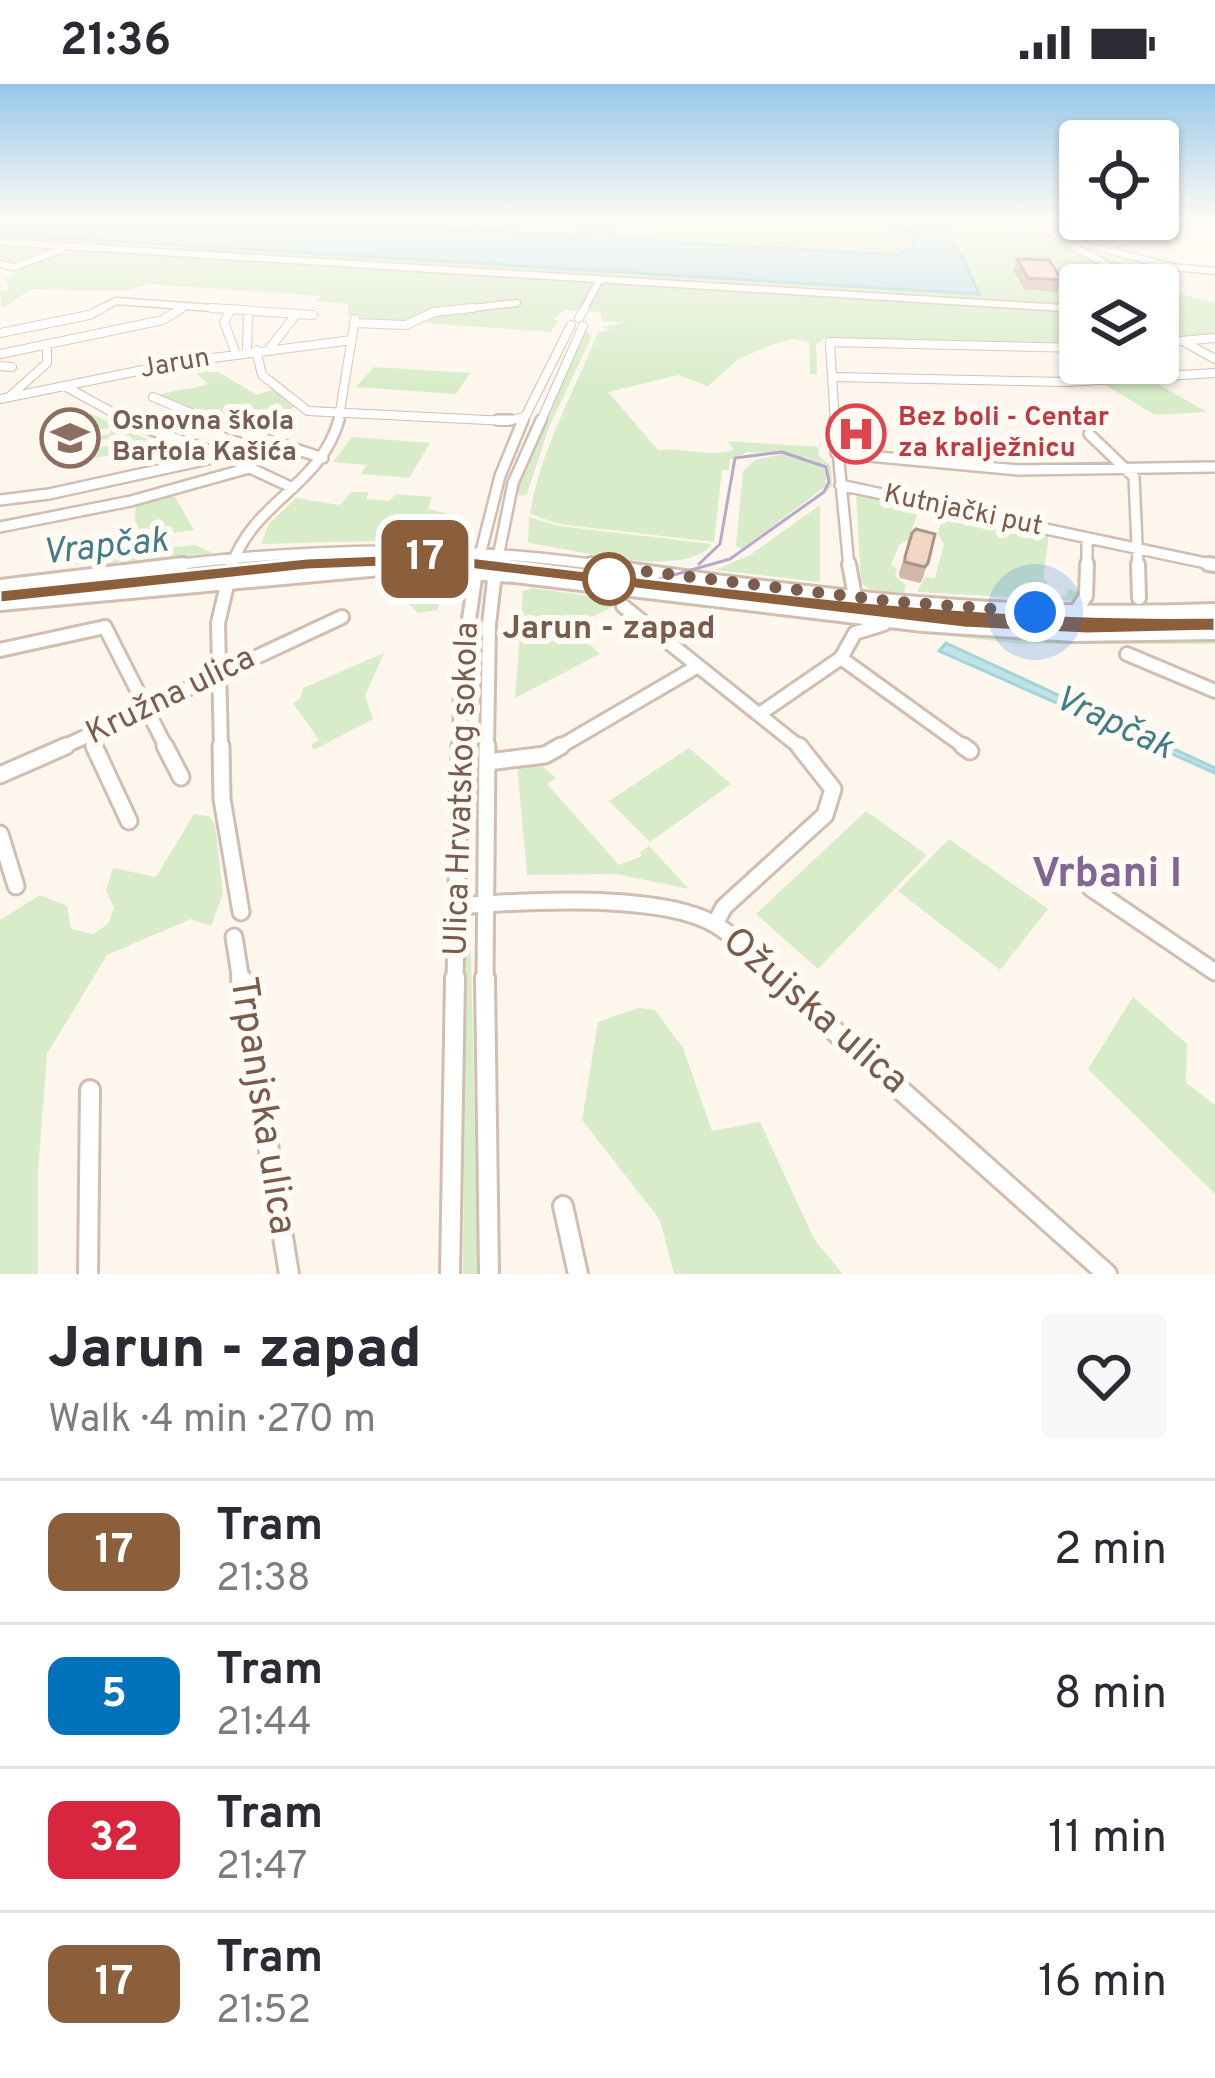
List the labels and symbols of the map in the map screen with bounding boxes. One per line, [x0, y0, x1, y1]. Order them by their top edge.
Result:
street label: Jarun [138, 341, 212, 387]
place label: Bez boli - Centar za kralježnicu [898, 401, 1109, 466]
hospital icon: Bez boli - Centar za kralježnicu [825, 403, 887, 465]
place label: Osnovna škola Bartola Kašića [112, 405, 297, 470]
school or university icon: Osnovna škola Bartola Kašića [39, 407, 101, 469]
street label: Kutnjački put [881, 478, 1045, 544]
water label: Vrapčak [40, 518, 171, 577]
line badge: 17 [371, 520, 479, 598]
marker: Jarun - zapad [584, 554, 634, 604]
your location [1005, 582, 1065, 642]
place label: Jarun - zapad [502, 609, 716, 651]
street label: Ulica Hrvatskog sokola [436, 621, 490, 957]
street label: Kružna ulica [80, 638, 262, 756]
water label: Vrapčak [1046, 677, 1181, 772]
district label: Vrbani I [1032, 849, 1182, 902]
street label: Ožujska ulica [711, 918, 917, 1106]
street label: Trpanjska ulica [216, 974, 306, 1238]

